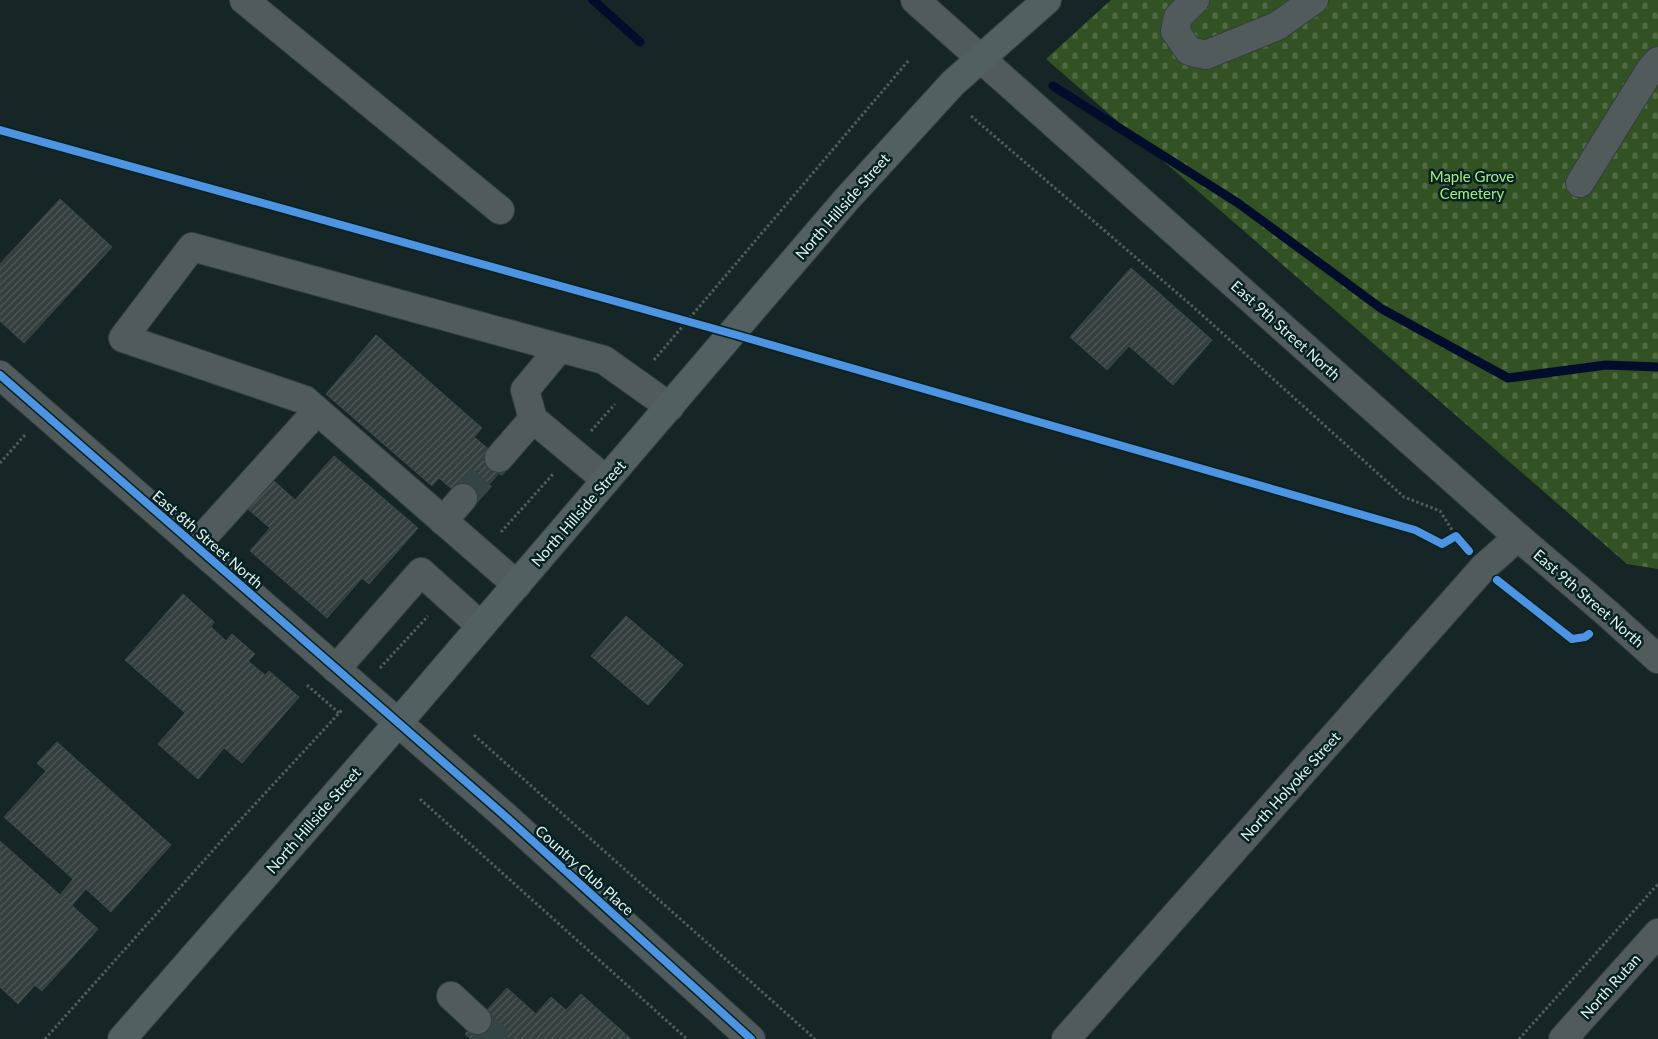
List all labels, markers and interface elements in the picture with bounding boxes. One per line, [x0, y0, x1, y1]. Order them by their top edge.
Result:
street label: North Hillside Street [791, 149, 893, 263]
park label: Maple Grove Cemetery [1430, 167, 1514, 202]
street label: East 9th Street North [1228, 276, 1344, 384]
street label: North Hillside Street [527, 456, 629, 570]
street label: East 8th Street North [149, 486, 267, 592]
street label: East 9th Street North [1530, 545, 1648, 651]
street label: North Holyoke Street [1236, 727, 1344, 844]
street label: North Hillside Street [262, 763, 364, 877]
street label: Country Club Place [532, 821, 638, 919]
street label: North Rutan [1576, 950, 1644, 1022]

